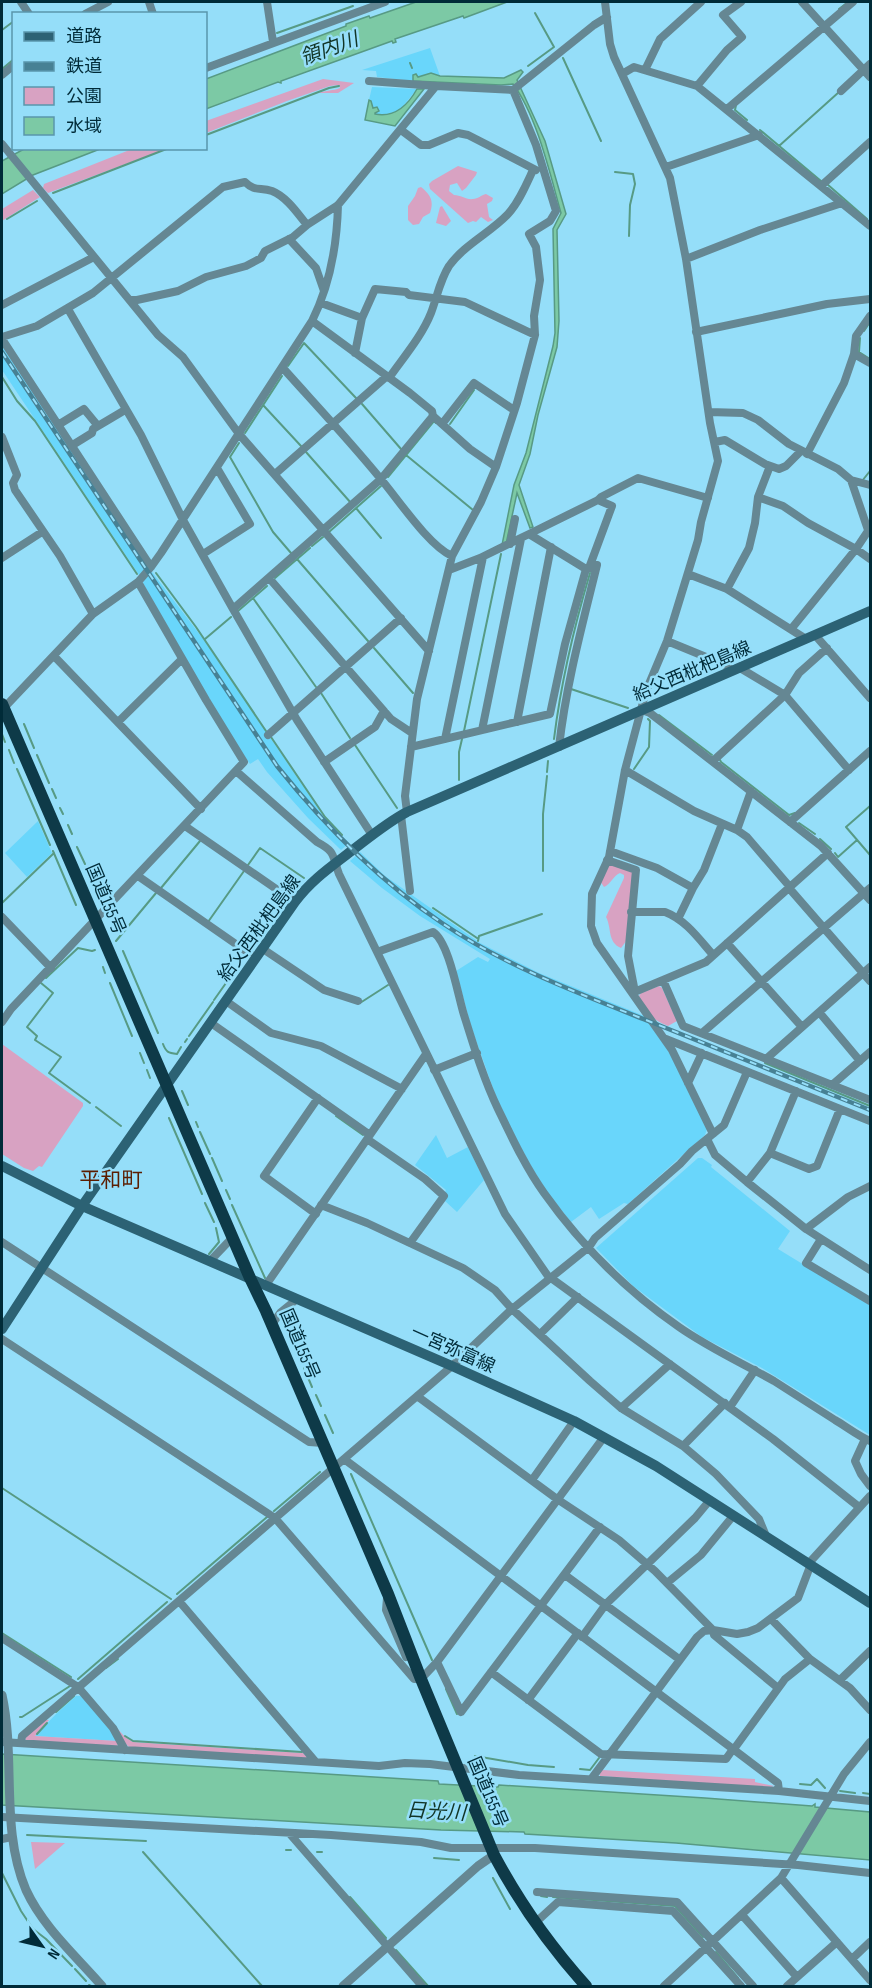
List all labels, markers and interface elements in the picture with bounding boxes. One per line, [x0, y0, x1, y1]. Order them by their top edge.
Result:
legend [12, 12, 207, 150]
text: 道路 [66, 26, 102, 47]
water label: 領内川 [297, 27, 364, 70]
text: 鉄道 [66, 56, 102, 77]
text: 公園 [66, 86, 102, 107]
text: 水域 [66, 116, 102, 137]
street label: 給父西枇杷島線 [630, 637, 754, 706]
street label: 国道155号 [81, 861, 130, 938]
street label: 給父西枇杷島線 [214, 871, 305, 985]
district label: 平和町 [80, 1168, 143, 1193]
street label: 国道155号 [275, 1306, 324, 1383]
street label: 一宮弥富線 [407, 1322, 498, 1377]
street label: 国道155号 [463, 1754, 512, 1831]
water label: 日光川 [405, 1798, 469, 1826]
north arrow [12, 1916, 72, 1976]
text: N [43, 1945, 63, 1962]

